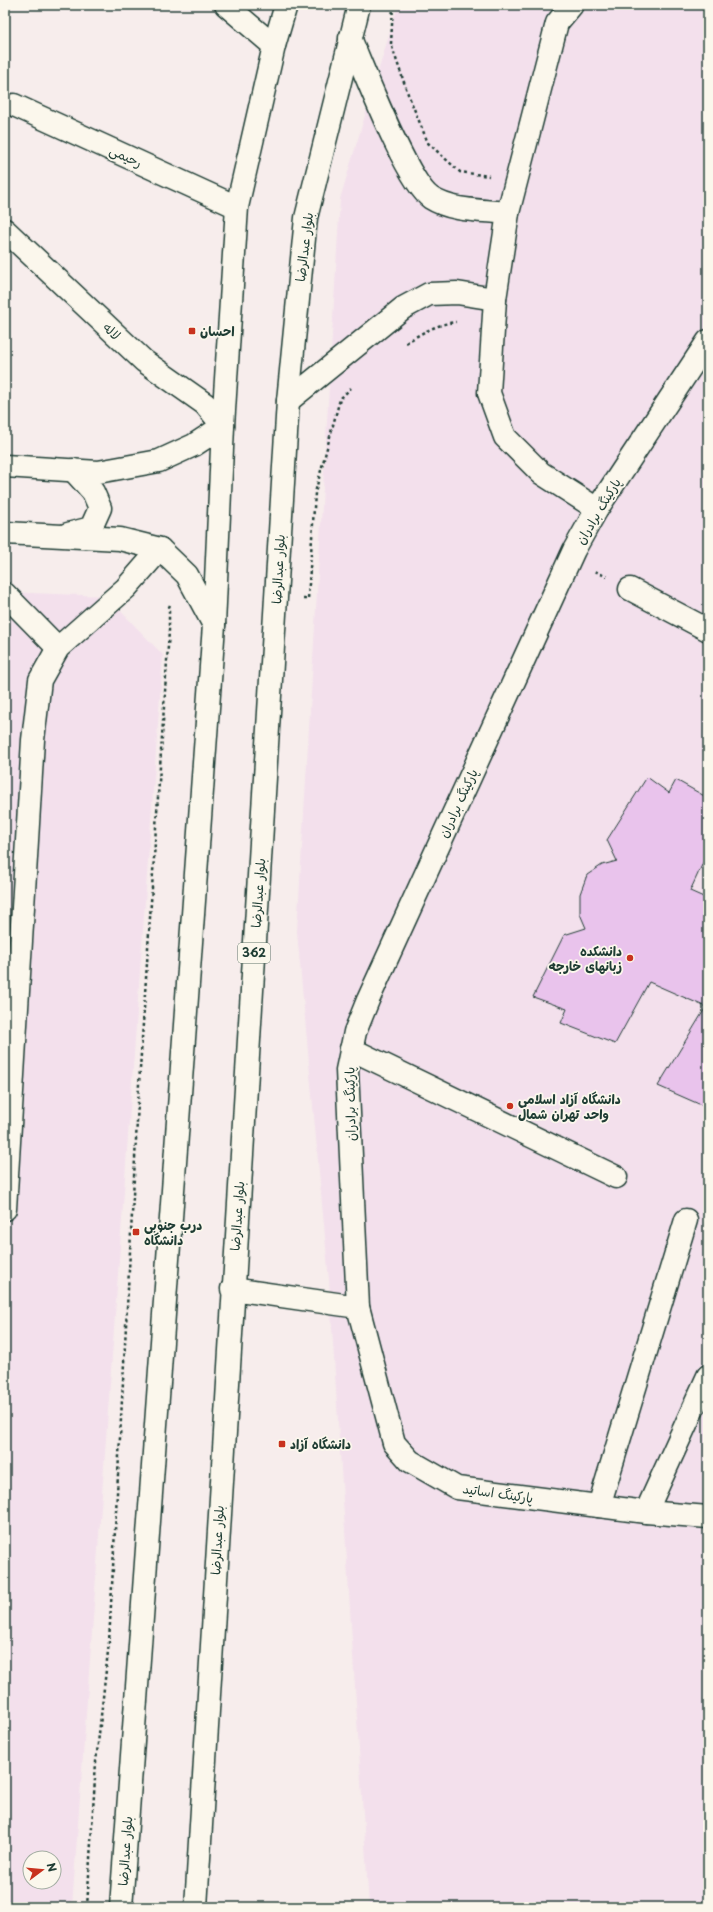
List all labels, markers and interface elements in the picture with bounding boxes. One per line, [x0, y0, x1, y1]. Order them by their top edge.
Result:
street label: رحیمی [106, 140, 146, 172]
street label: بلوار عبدالرضا [290, 211, 317, 283]
street label: لاله [99, 317, 125, 344]
place label: احسان [200, 321, 234, 340]
marker: احسان [187, 326, 197, 336]
street label: پارکینگ برادران [570, 474, 625, 547]
street label: بلوار عبدالرضا [266, 534, 289, 604]
street label: پارکینگ برادران [433, 765, 482, 840]
street label: بلوار عبدالرضا [246, 857, 269, 928]
place label: دانشکده زبانهای خارجه [549, 941, 622, 975]
road number: 362 [238, 943, 270, 963]
marker: دانشکده زبانهای خارجه [625, 953, 635, 963]
street label: پارکینگ برادران [339, 1067, 360, 1141]
place label: دانشگاه آزاد اسلامی واحد تهران شمال [518, 1089, 621, 1123]
marker: دانشگاه آزاد اسلامی واحد تهران شمال [505, 1101, 515, 1111]
street label: بلوار عبدالرضا [225, 1180, 248, 1251]
place label: درب جنوبی دانشگاه [144, 1215, 202, 1249]
marker: درب جنوبی دانشگاه [131, 1227, 141, 1237]
place label: دانشگاه آزاد [290, 1434, 351, 1453]
marker: دانشگاه آزاد [277, 1439, 287, 1449]
street label: پارکینگ اساتید [461, 1478, 535, 1507]
street label: بلوار عبدالرضا [205, 1505, 228, 1575]
street label: بلوار عبدالرضا [113, 1815, 136, 1886]
north arrow [22, 1850, 62, 1890]
text: N [43, 1861, 62, 1874]

